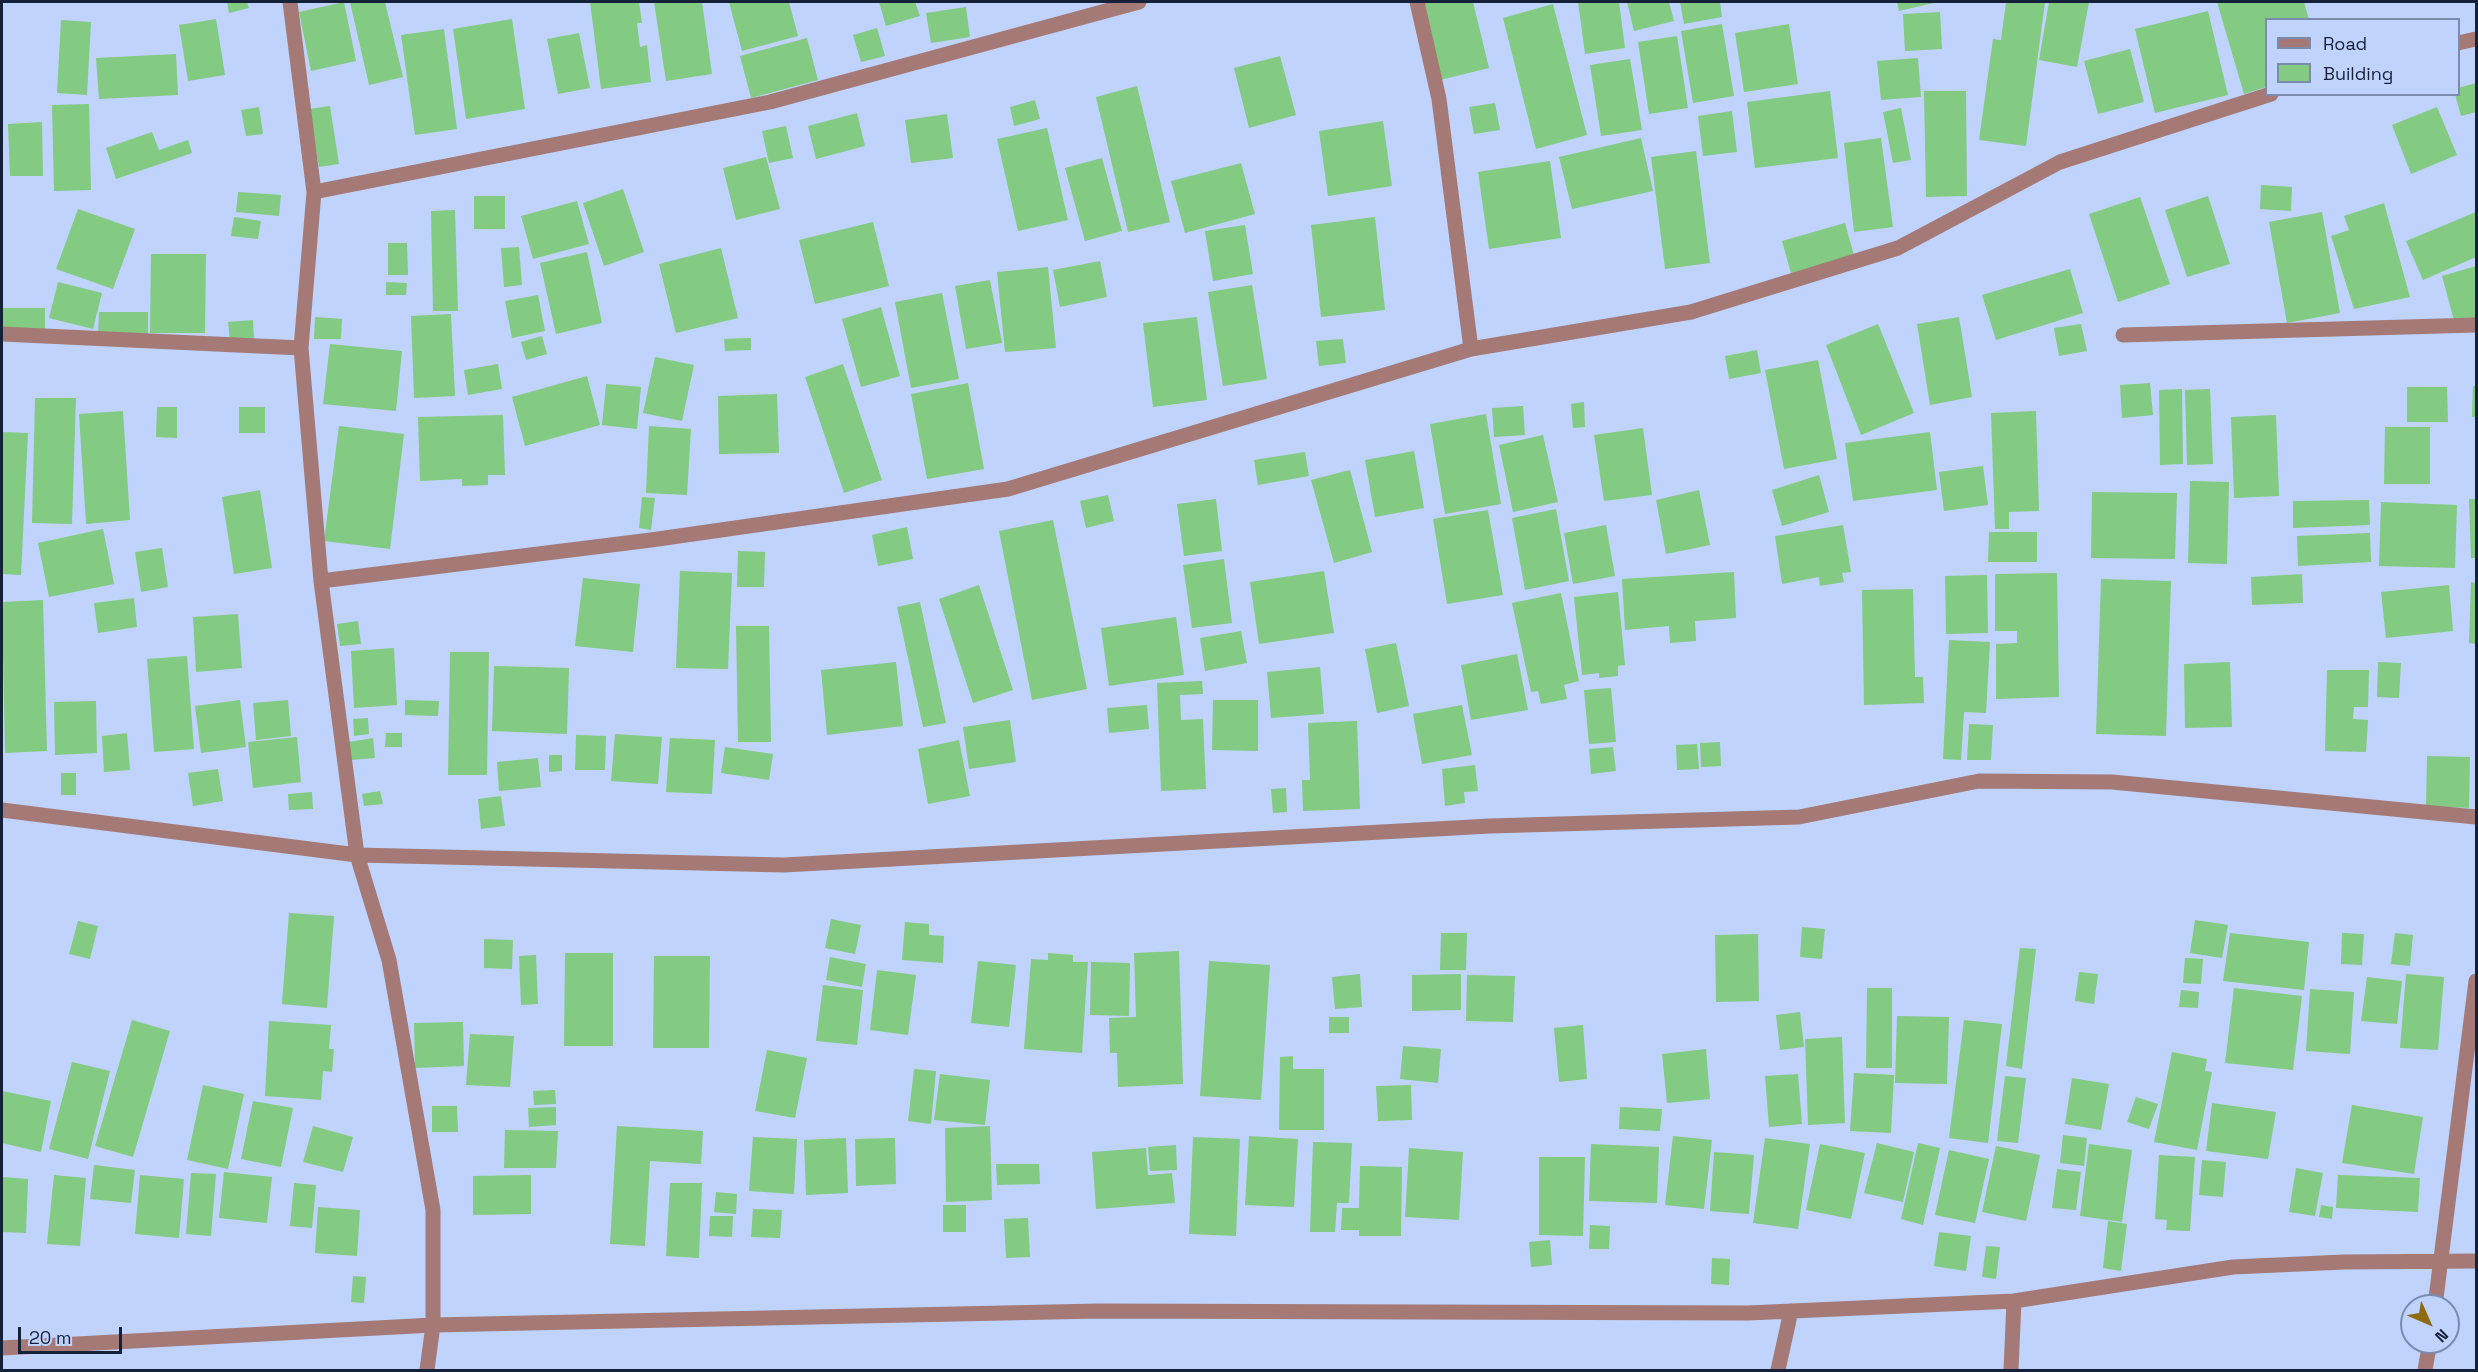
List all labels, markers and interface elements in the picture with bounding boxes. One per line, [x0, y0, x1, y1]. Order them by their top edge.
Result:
legend [2265, 18, 2460, 96]
text: Road [2323, 32, 2367, 55]
text: Building [2323, 62, 2393, 85]
north arrow [2400, 1294, 2460, 1354]
scale bar [21, 1315, 124, 1353]
text: N [2430, 1324, 2453, 1347]
text: 20 m [29, 1326, 72, 1349]

